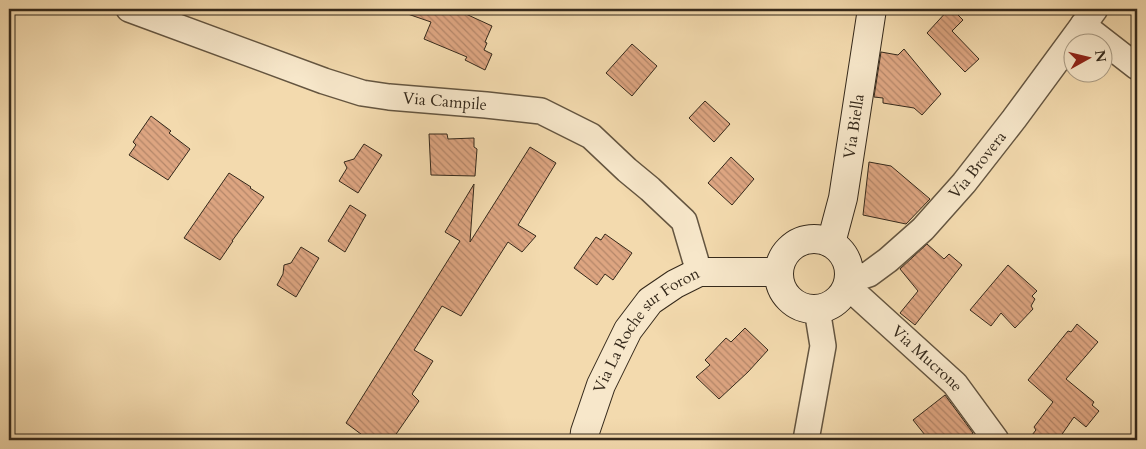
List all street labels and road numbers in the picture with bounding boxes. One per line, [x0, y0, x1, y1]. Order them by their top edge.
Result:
street label: Via Campile [402, 87, 488, 116]
street label: Via Biella [838, 92, 870, 160]
street label: Via Brovera [944, 127, 1011, 204]
street label: Via La Roche sur Foron [588, 262, 703, 396]
street label: Via Mucrone [886, 320, 968, 396]

